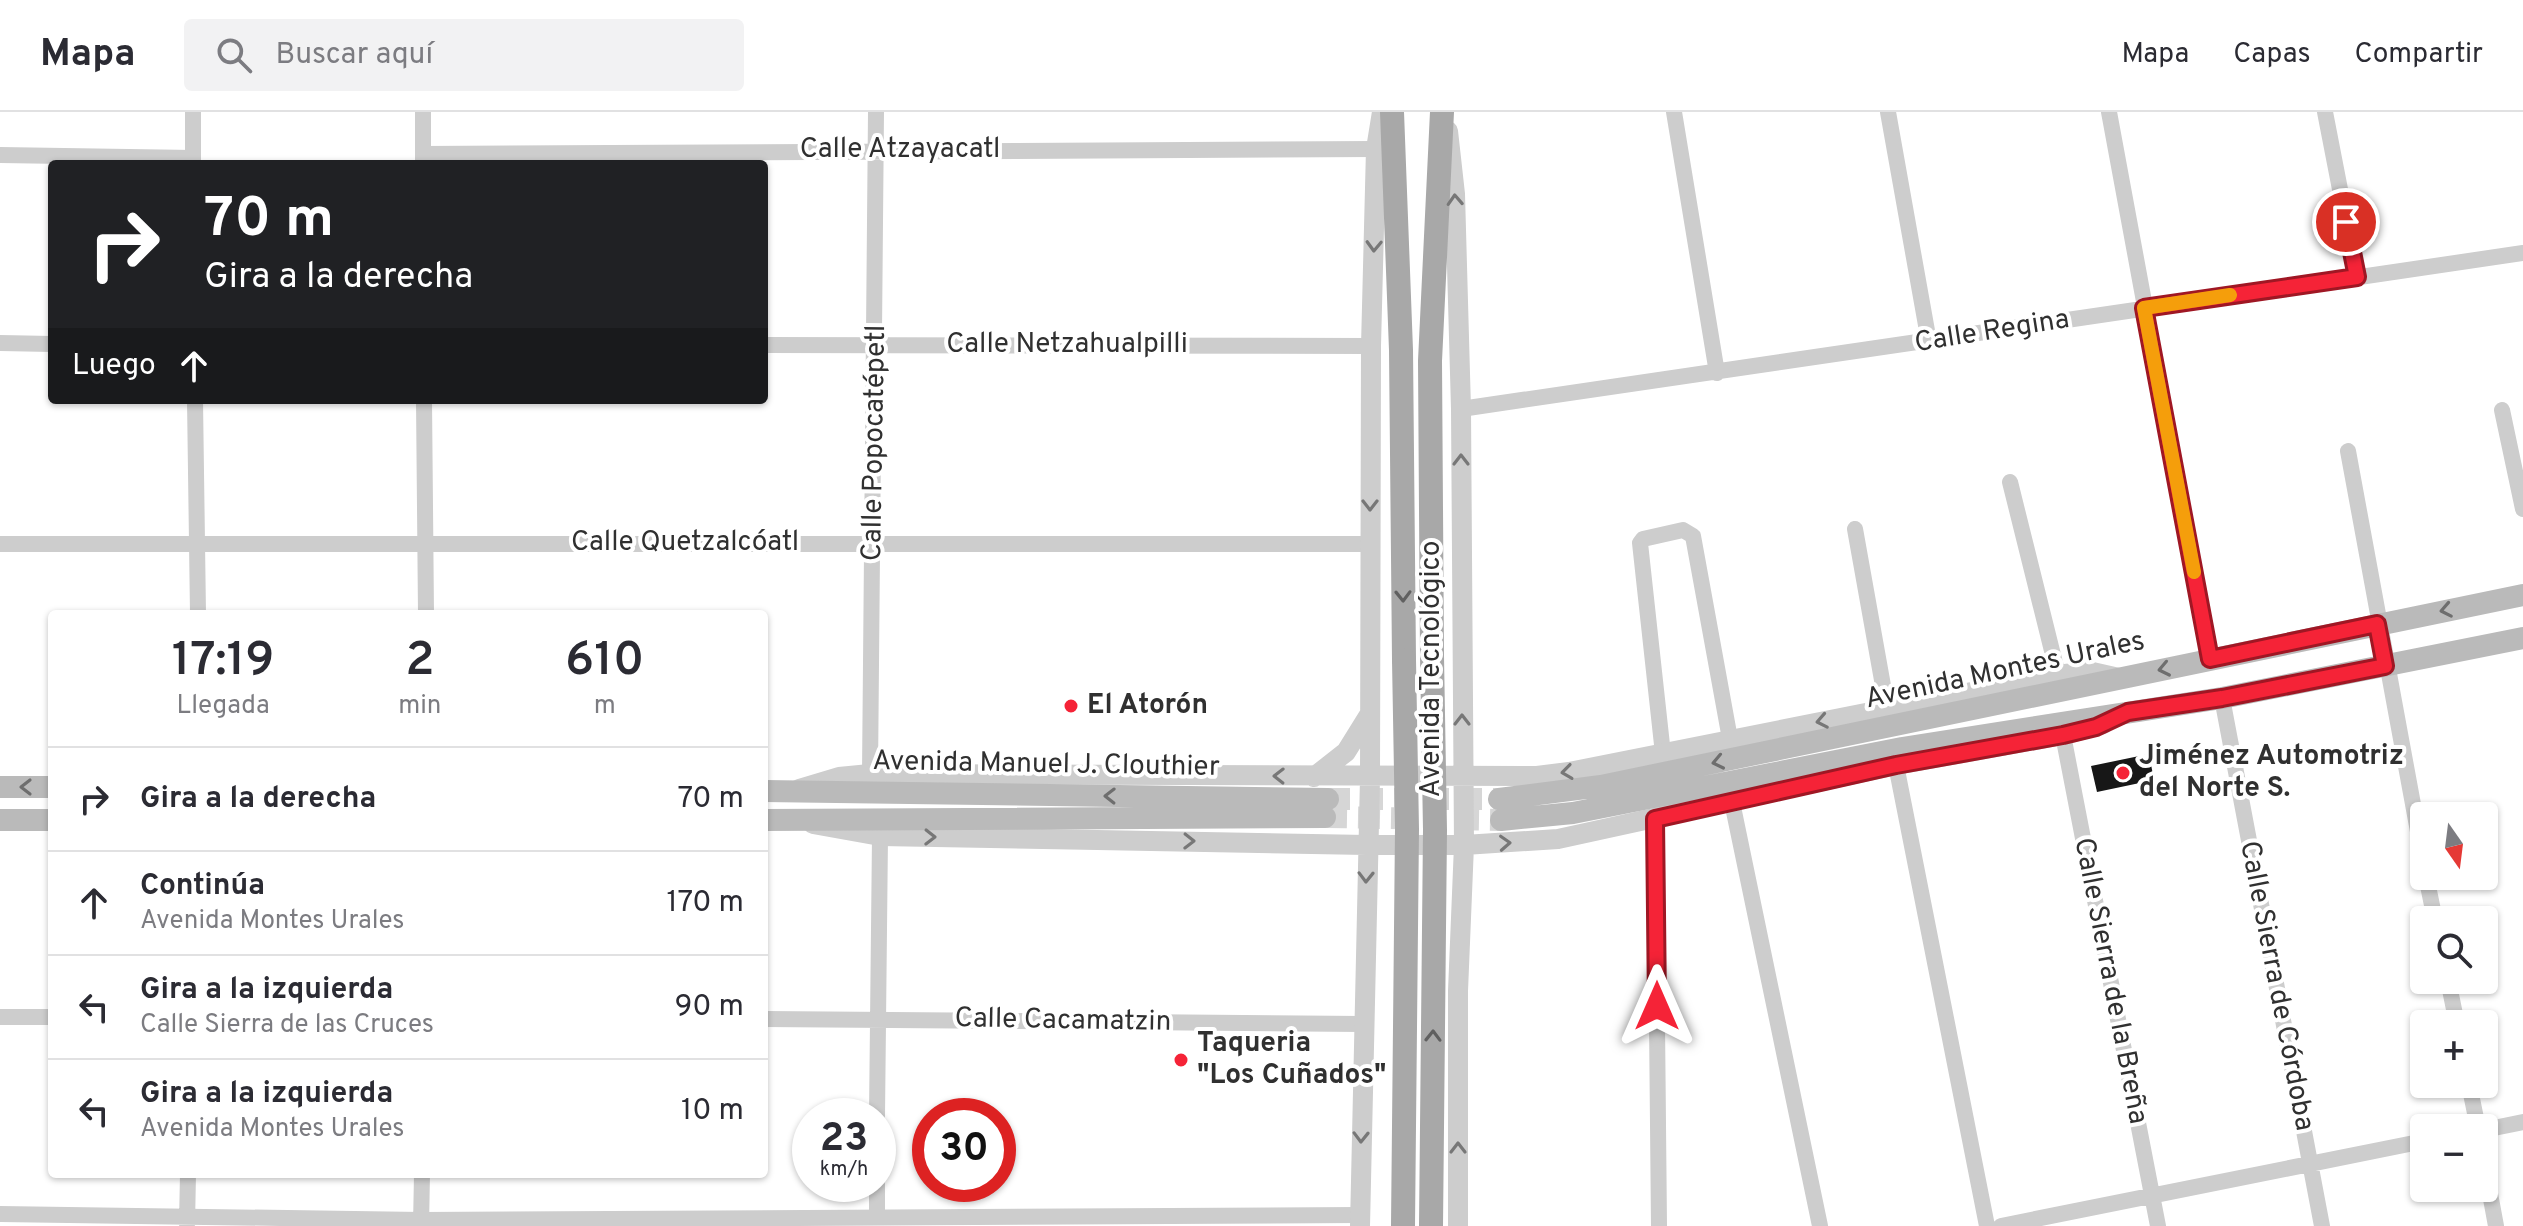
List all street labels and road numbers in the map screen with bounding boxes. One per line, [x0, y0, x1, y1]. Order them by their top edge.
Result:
street label: Calle Atzayacatl [800, 132, 1000, 168]
street label: Calle Regina [1912, 302, 2072, 362]
street label: Calle Popocatépetl [855, 324, 895, 562]
street label: Calle Netzahualpilli [946, 327, 1188, 363]
street label: Calle Quetzalcóatl [571, 525, 799, 561]
street label: Avenida Tecnológico [1414, 541, 1450, 797]
street label: Avenida Montes Urales [1862, 624, 2148, 718]
street label: Avenida Manuel J. Clouthier [872, 744, 1220, 786]
street label: Calle Sierra de la Breña [2065, 835, 2155, 1127]
street label: Calle Sierra de Córdoba [2230, 838, 2322, 1134]
street label: Calle Cacamatzin [954, 1001, 1172, 1041]

